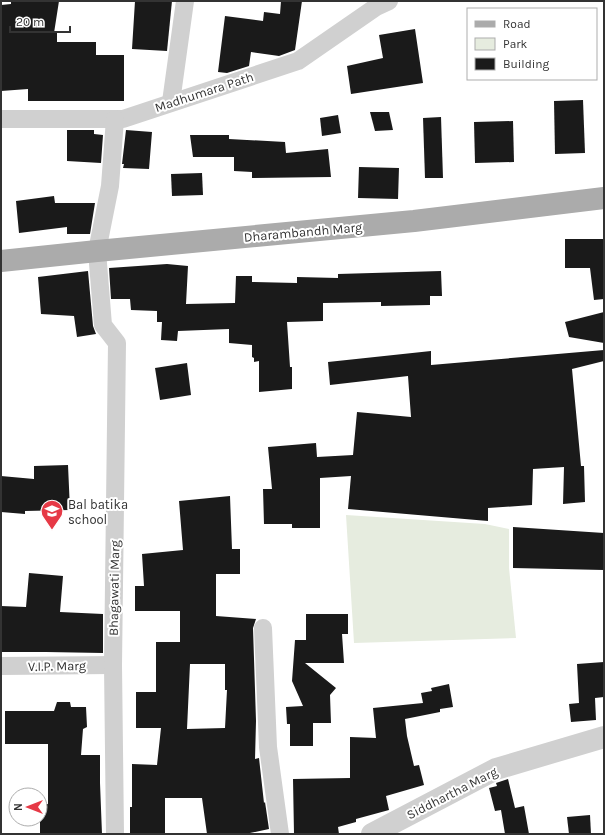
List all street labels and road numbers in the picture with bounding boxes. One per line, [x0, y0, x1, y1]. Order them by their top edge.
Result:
street label: Madhumara Path [153, 69, 255, 115]
street label: Dharambandh Marg [243, 219, 364, 245]
street label: Bhagawati Marg [106, 539, 122, 636]
street label: V.I.P. Marg [28, 658, 87, 674]
street label: Siddhartha Marg [404, 763, 500, 822]

